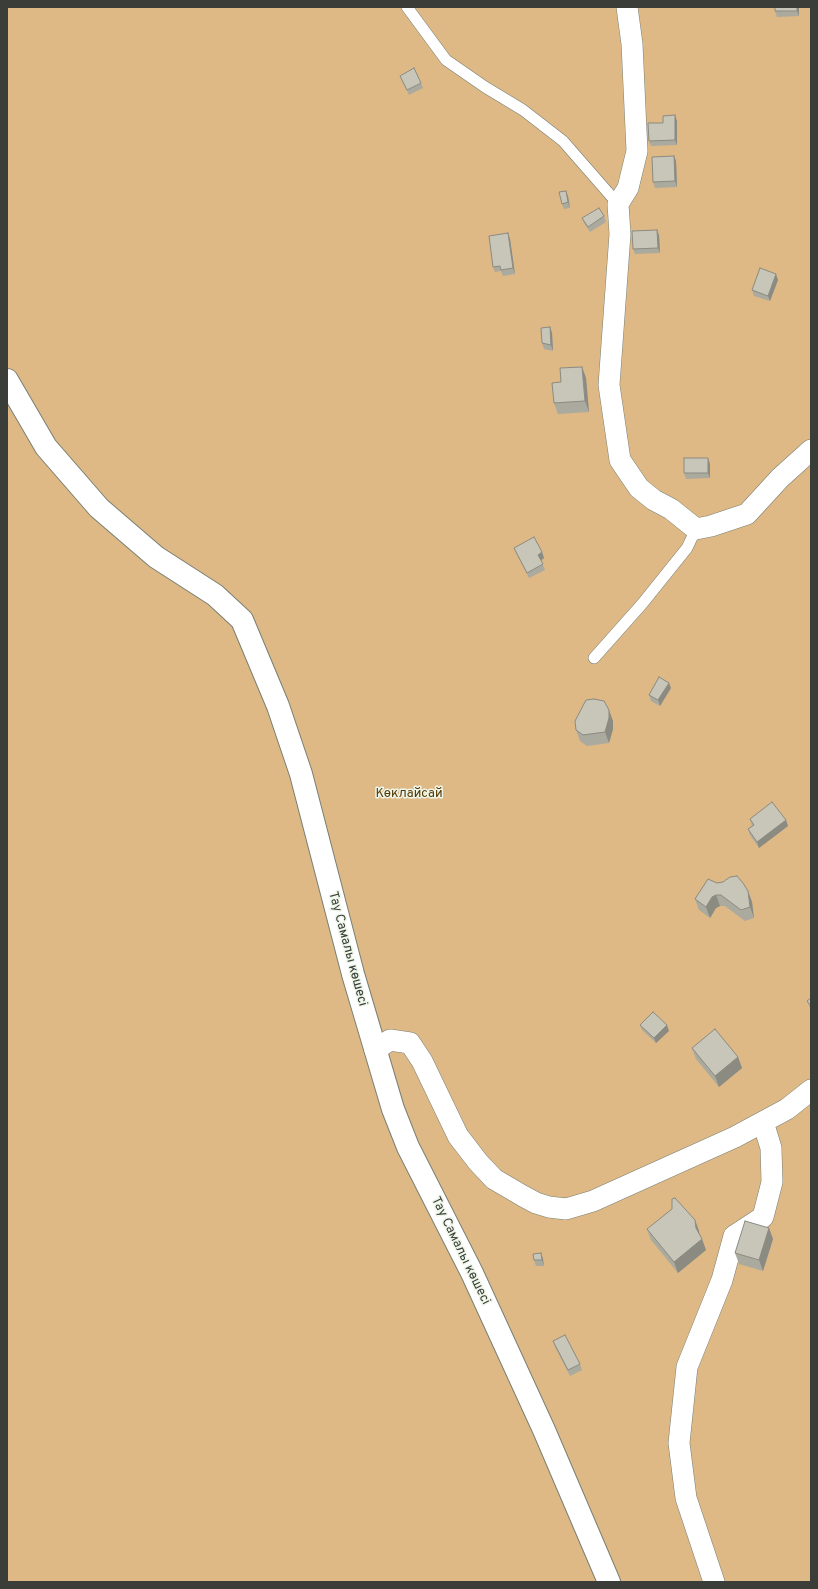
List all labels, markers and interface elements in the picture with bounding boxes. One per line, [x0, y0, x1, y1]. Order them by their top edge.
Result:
park label: Көклайсай [375, 786, 443, 802]
street label: Тау Самалы көшесі [324, 890, 370, 1008]
street label: Тау Самалы көшесі [427, 1195, 493, 1307]

